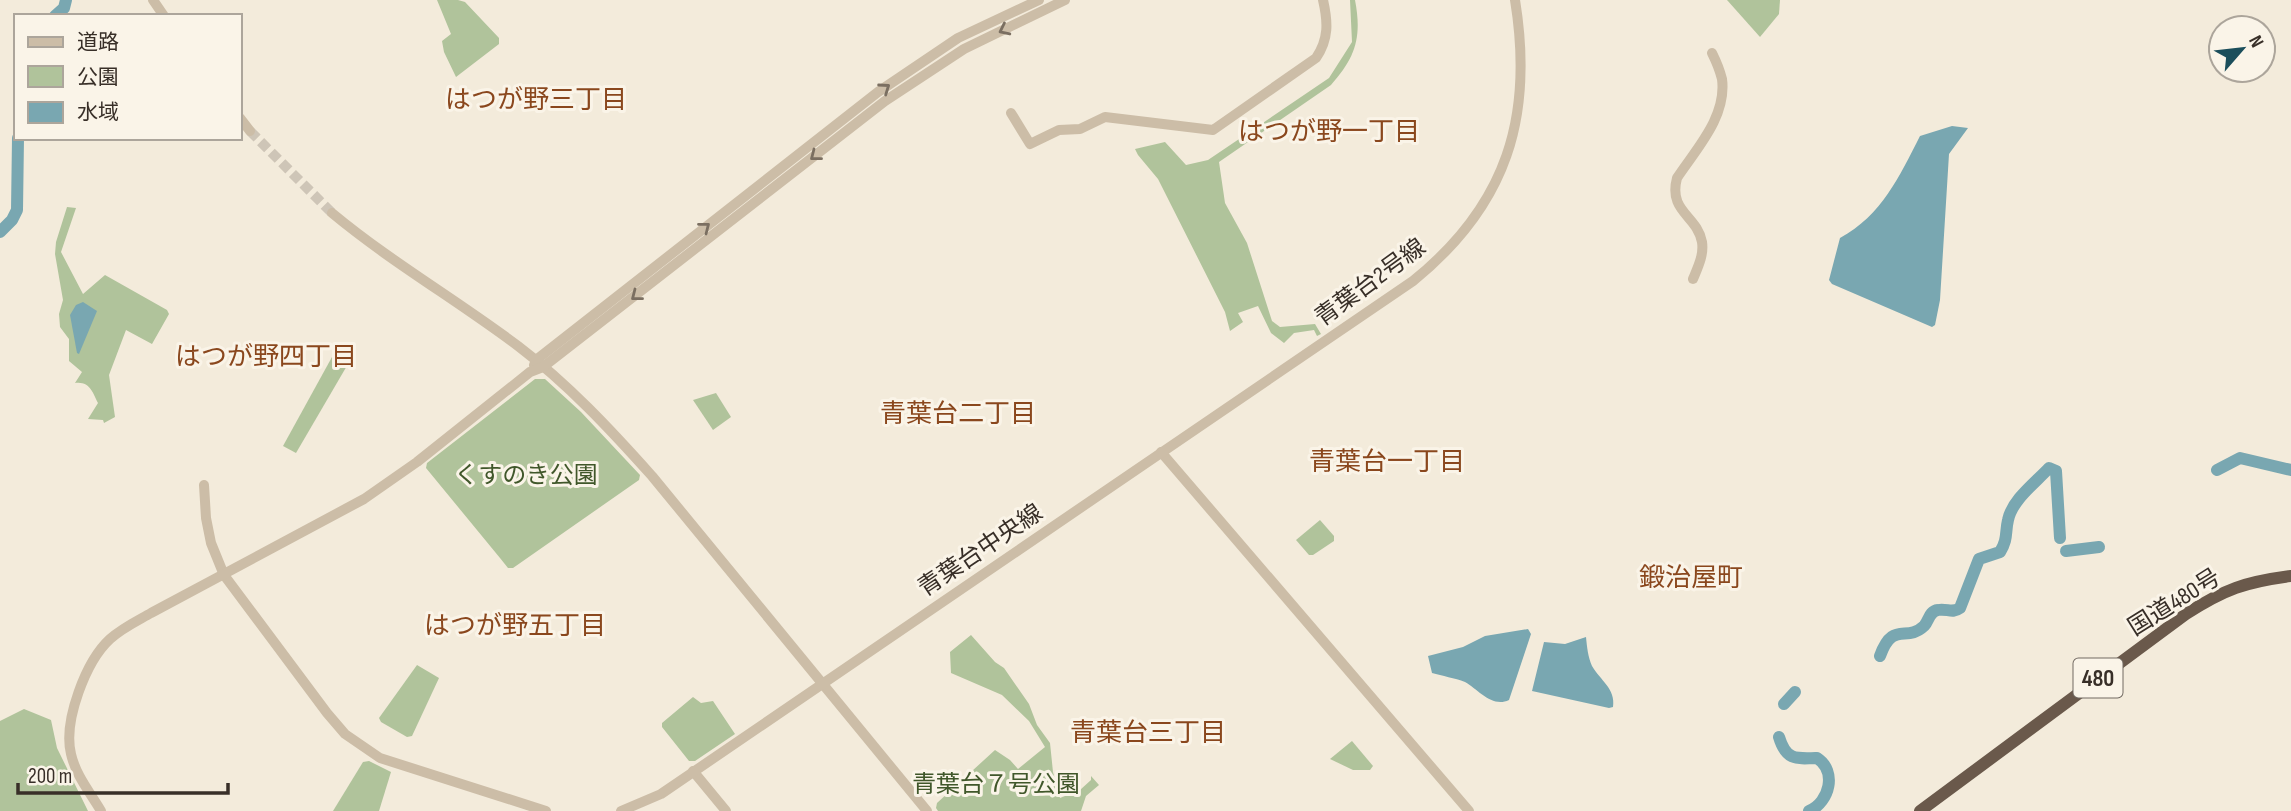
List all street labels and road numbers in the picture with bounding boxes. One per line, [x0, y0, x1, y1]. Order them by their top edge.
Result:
street label: 青葉台2号線 [1309, 232, 1431, 332]
street label: 青葉台中央線 [912, 498, 1048, 603]
street label: 国道480号 [2123, 563, 2226, 642]
road number: 480 [2074, 658, 2122, 698]

